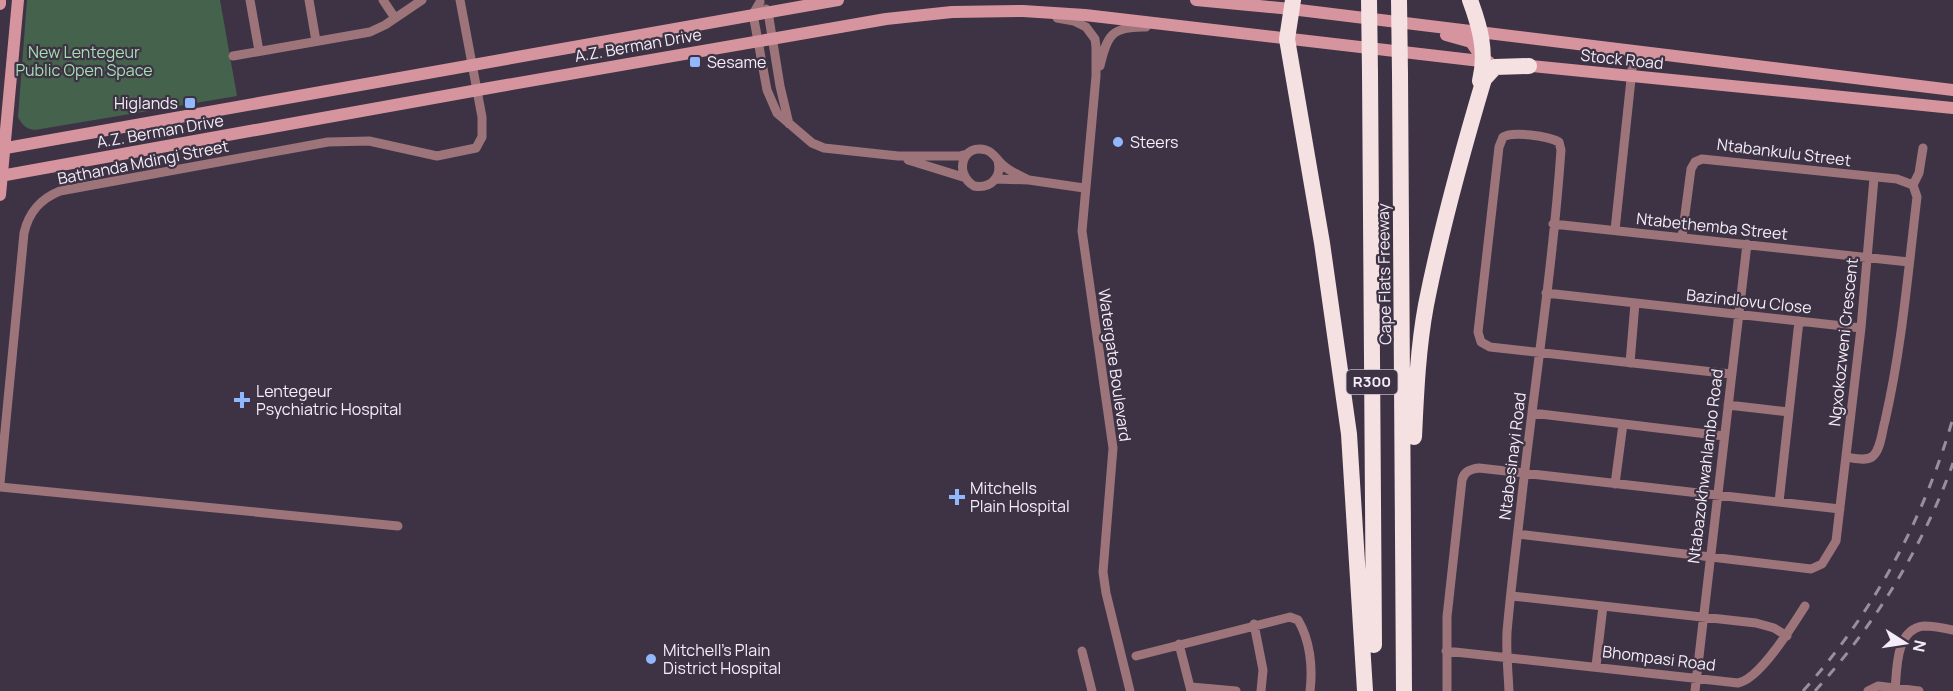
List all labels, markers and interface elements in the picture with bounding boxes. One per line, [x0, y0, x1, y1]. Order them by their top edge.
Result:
street label: A.Z. Berman Drive [573, 23, 703, 67]
park label: New Lentegeur Public Open Space [15, 41, 153, 81]
street label: Stock Road [1579, 44, 1665, 74]
place label: Sesame [707, 51, 766, 73]
marker: Sesame [688, 55, 702, 69]
place label: Higlands [114, 92, 178, 114]
marker: Higlands [183, 96, 197, 110]
street label: A.Z. Berman Drive [95, 109, 225, 153]
place label: Steers [1130, 131, 1179, 153]
street label: Ntabankulu Street [1716, 133, 1852, 171]
street label: Bathanda Mdingi Street [55, 135, 231, 189]
marker: Steers [1111, 135, 1125, 149]
street label: Cape Flats Freeway [1372, 202, 1396, 345]
street label: Ntabethemba Street [1635, 207, 1789, 245]
street label: Ngxokozweni Crescent [1823, 257, 1863, 427]
street label: Bazindlovu Close [1685, 283, 1813, 319]
street label: Watergate Boulevard [1093, 287, 1137, 443]
street label: Ntabazokhwahlambo Road [1682, 367, 1728, 565]
road number: R300 [1346, 370, 1398, 394]
place label: Lentegeur Psychiatric Hospital [256, 380, 402, 420]
marker: Lentegeur Psychiatric Hospital [233, 391, 251, 409]
street label: Ntabesinayi Road [1493, 391, 1531, 521]
place label: Mitchells Plain Hospital [970, 477, 1070, 517]
marker: Mitchells Plain Hospital [948, 488, 966, 506]
north arrow [1875, 613, 1935, 673]
text: N [1908, 638, 1932, 654]
place label: Mitchell's Plain District Hospital [663, 639, 781, 679]
street label: Bhompasi Road [1601, 640, 1717, 676]
marker: Mitchell's Plain District Hospital [644, 652, 658, 666]

